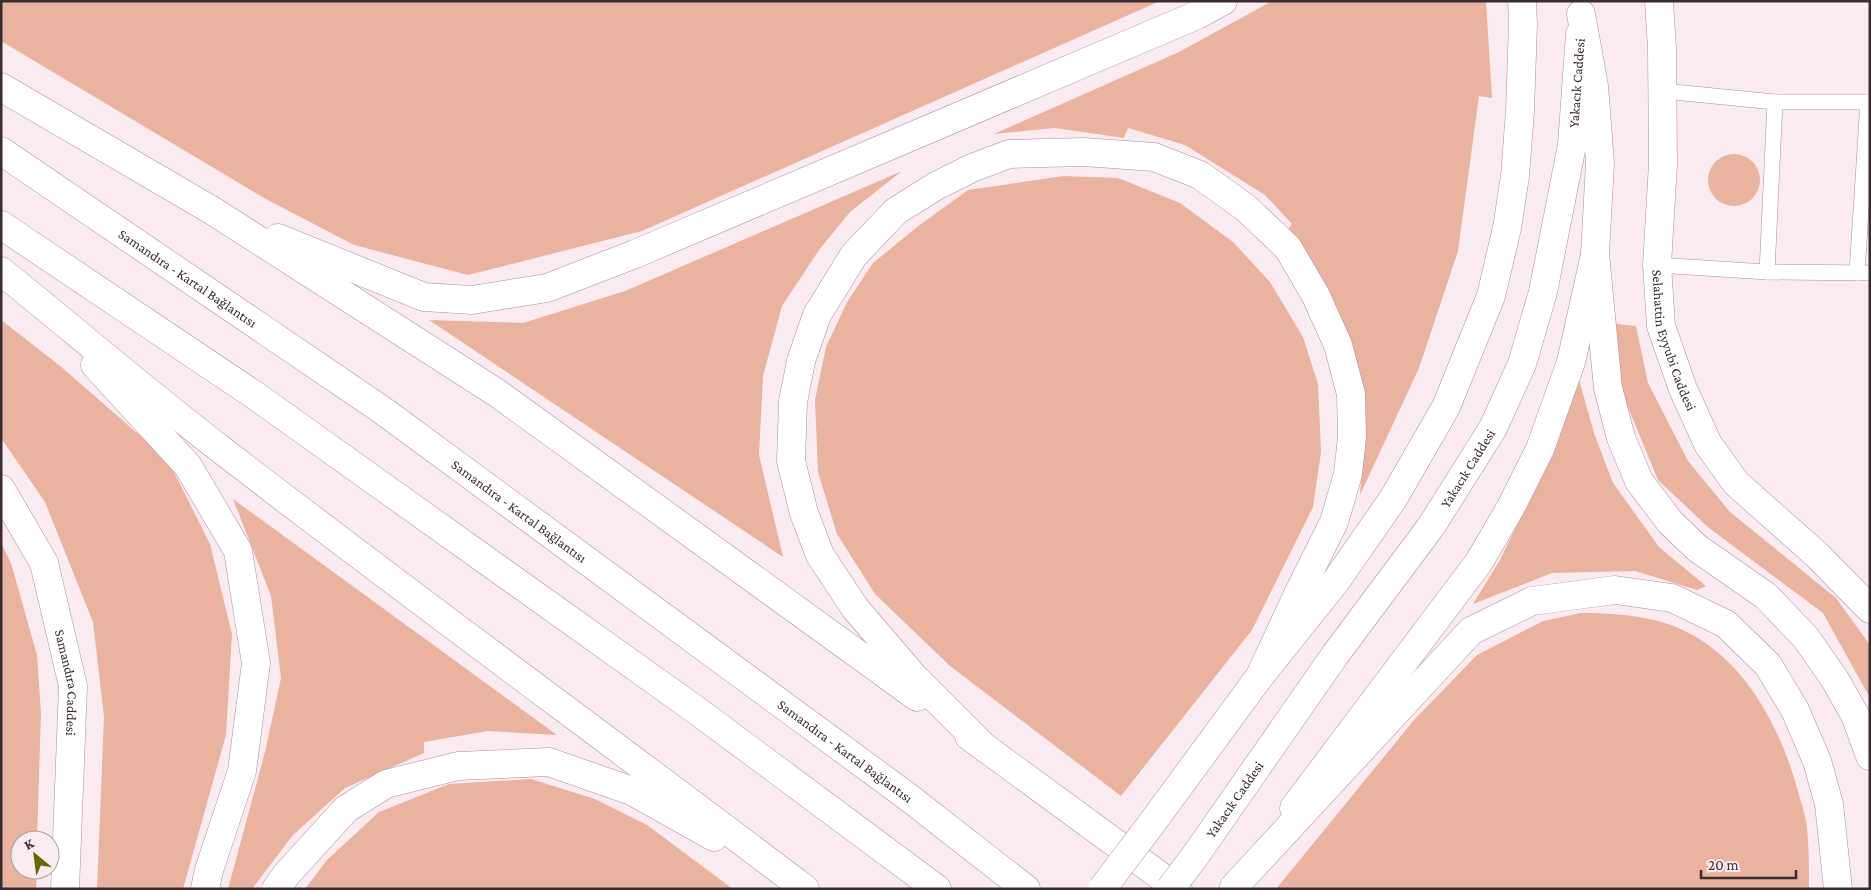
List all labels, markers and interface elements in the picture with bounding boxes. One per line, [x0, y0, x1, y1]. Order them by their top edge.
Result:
street label: Yakacık Caddesi [1565, 37, 1588, 128]
street label: Samandıra - Kartal Bağlantısı [116, 225, 260, 331]
street label: Selahattin Eyyubi Caddesi [1649, 269, 1700, 413]
street label: Yakacık Caddesi [1437, 426, 1498, 511]
street label: Samandıra - Kartal Bağlantısı [448, 456, 590, 566]
street label: Samandıra Caddesi [52, 628, 82, 737]
street label: Samandıra - Kartal Bağlantısı [775, 696, 916, 806]
street label: Yakacık Caddesi [1202, 758, 1267, 841]
north arrow [10, 830, 60, 880]
text: K [21, 834, 37, 853]
scale bar [1701, 848, 1796, 880]
text: 20 m [1708, 857, 1739, 873]

